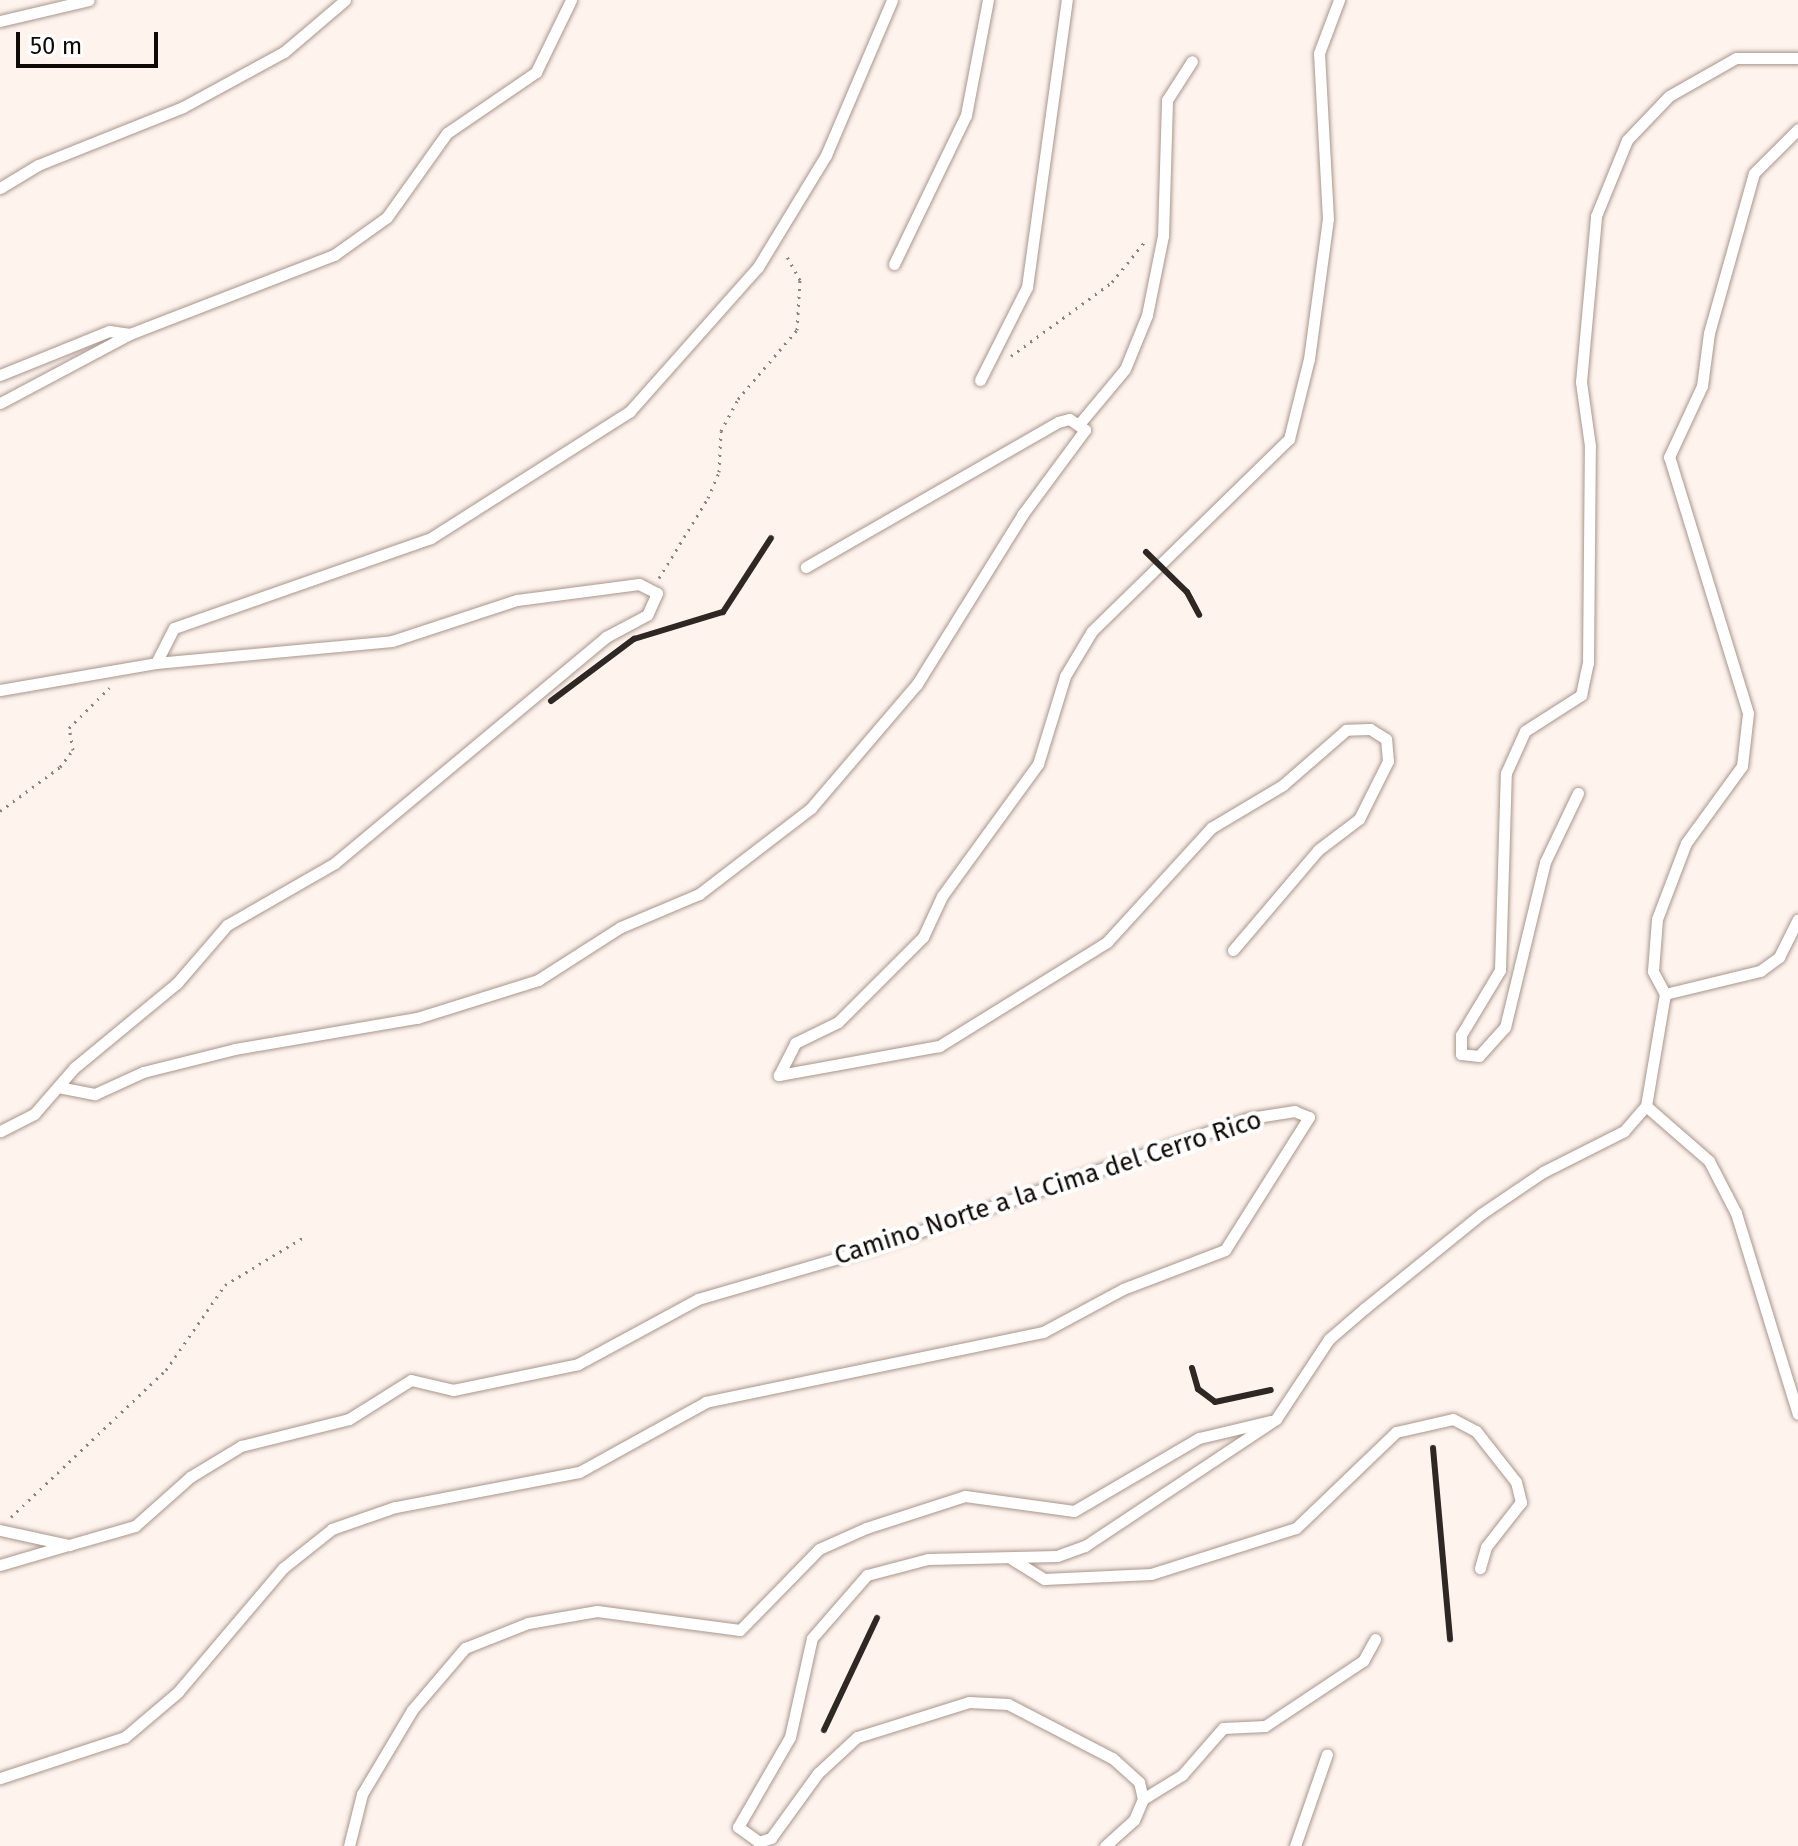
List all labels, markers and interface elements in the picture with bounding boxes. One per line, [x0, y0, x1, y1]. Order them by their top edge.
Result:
scale bar [20, 16, 162, 66]
text: 50 m [30, 32, 82, 60]
street label: Camino Norte a la Cima del Cerro Rico [831, 1104, 1265, 1272]

